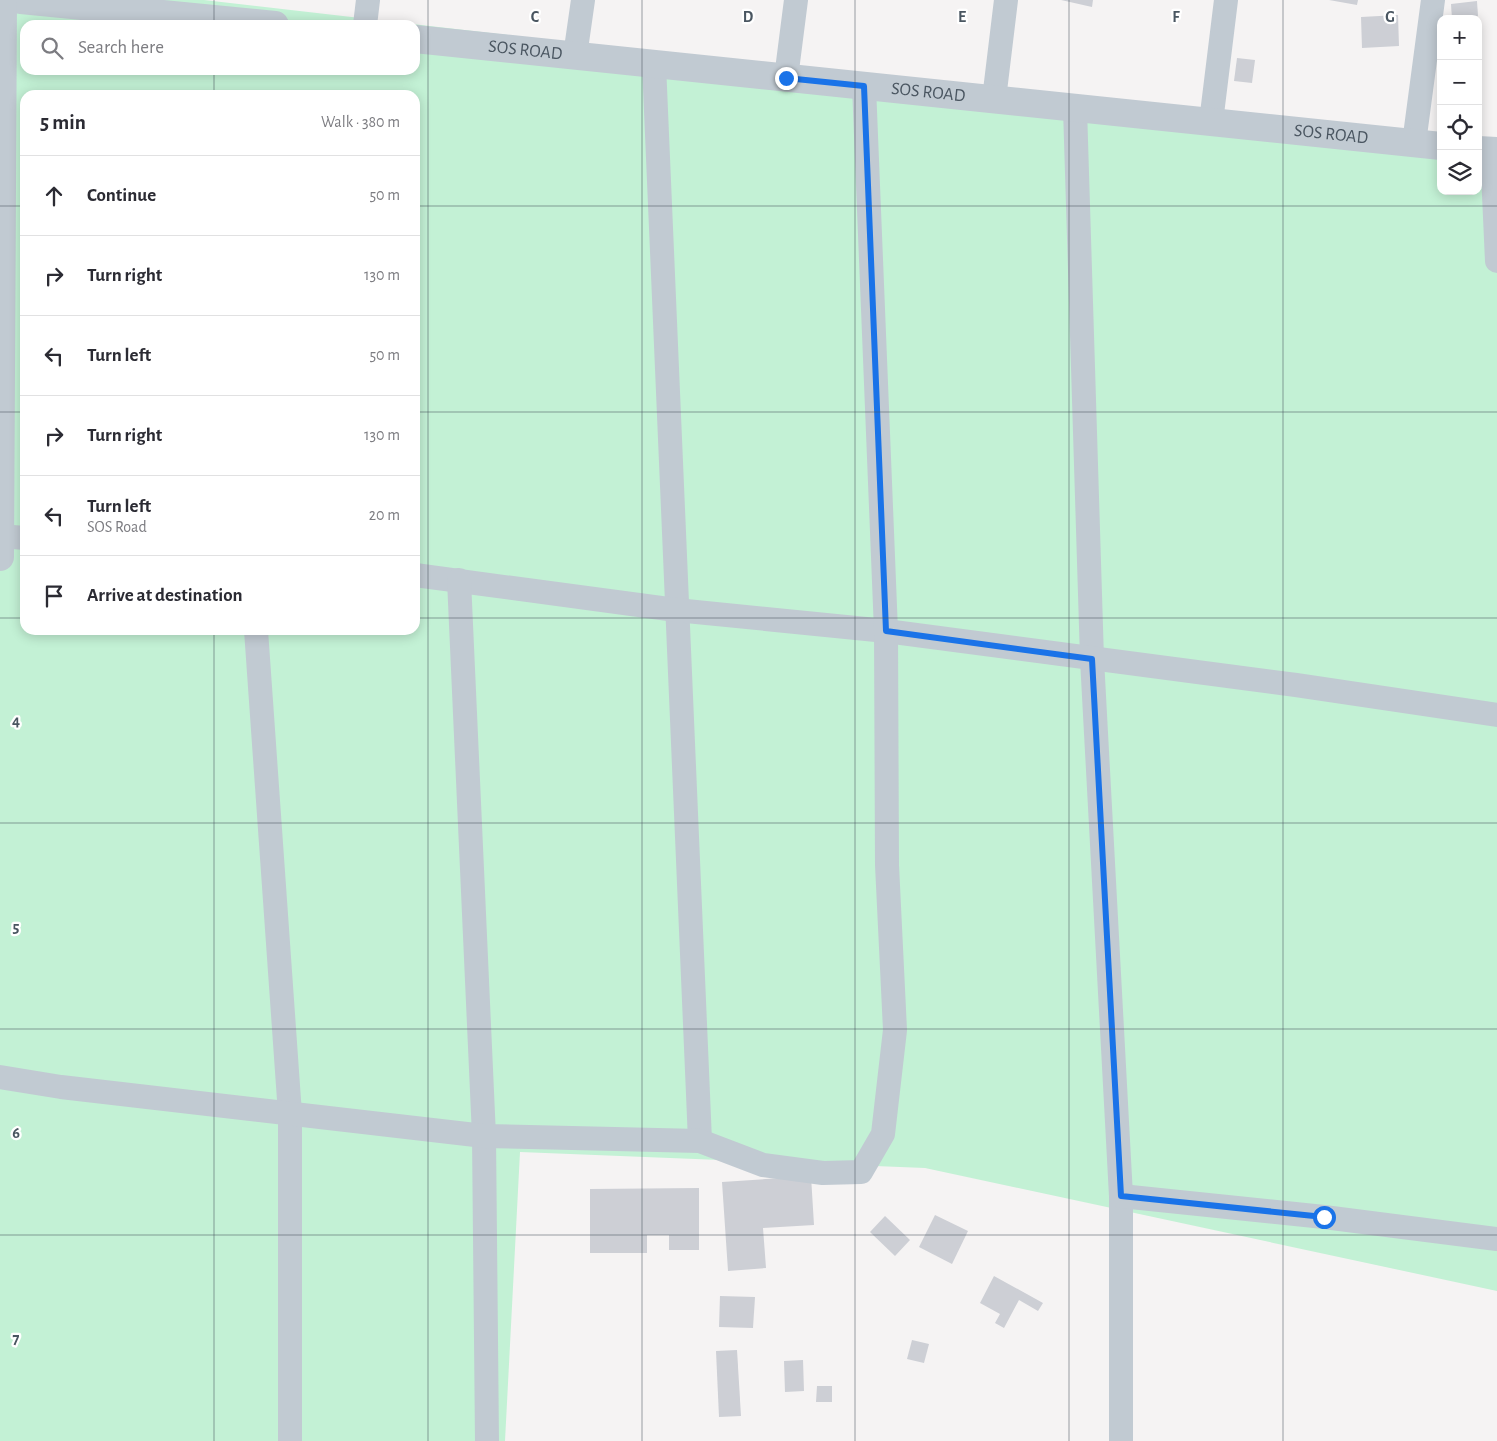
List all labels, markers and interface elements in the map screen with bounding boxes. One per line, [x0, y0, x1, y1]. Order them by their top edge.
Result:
text: C [531, 9, 540, 25]
text: D [743, 9, 754, 25]
text: E [958, 9, 966, 25]
text: F [1172, 9, 1180, 25]
text: G [1385, 9, 1395, 25]
map controls [1437, 15, 1482, 195]
button: + [1437, 15, 1482, 60]
search box [20, 20, 420, 75]
icon: search [38, 34, 66, 62]
text: Search here [78, 38, 164, 57]
street label: SOS ROAD [487, 38, 563, 63]
button: − [1437, 60, 1482, 105]
route end [775, 67, 798, 90]
street label: SOS ROAD [890, 80, 966, 105]
button: locate [1437, 105, 1482, 150]
text: 5 min [40, 112, 86, 133]
text: Walk · 380 m [321, 114, 400, 130]
street label: SOS ROAD [1293, 122, 1369, 147]
button: layers [1437, 150, 1482, 195]
icon: ahead [40, 182, 68, 210]
text: Continue [87, 186, 156, 205]
text: 50 m [369, 187, 400, 203]
icon: right [40, 262, 68, 290]
text: Turn right [87, 266, 162, 285]
text: 130 m [364, 267, 400, 283]
icon: left [40, 342, 68, 370]
text: Turn left [87, 346, 151, 365]
text: 50 m [369, 347, 400, 363]
icon: right [40, 422, 68, 450]
text: Turn right [87, 426, 162, 445]
text: 130 m [364, 427, 400, 443]
text: Turn left [87, 497, 151, 516]
icon: left [40, 502, 68, 530]
text: 20 m [369, 507, 400, 523]
text: SOS Road [87, 519, 147, 535]
icon: arrive [40, 582, 68, 610]
text: Arrive at destination [87, 586, 243, 605]
text: 4 [12, 713, 20, 729]
text: 5 [13, 919, 20, 935]
text: 6 [12, 1125, 20, 1141]
route start [1313, 1206, 1336, 1229]
text: 7 [13, 1331, 20, 1347]

